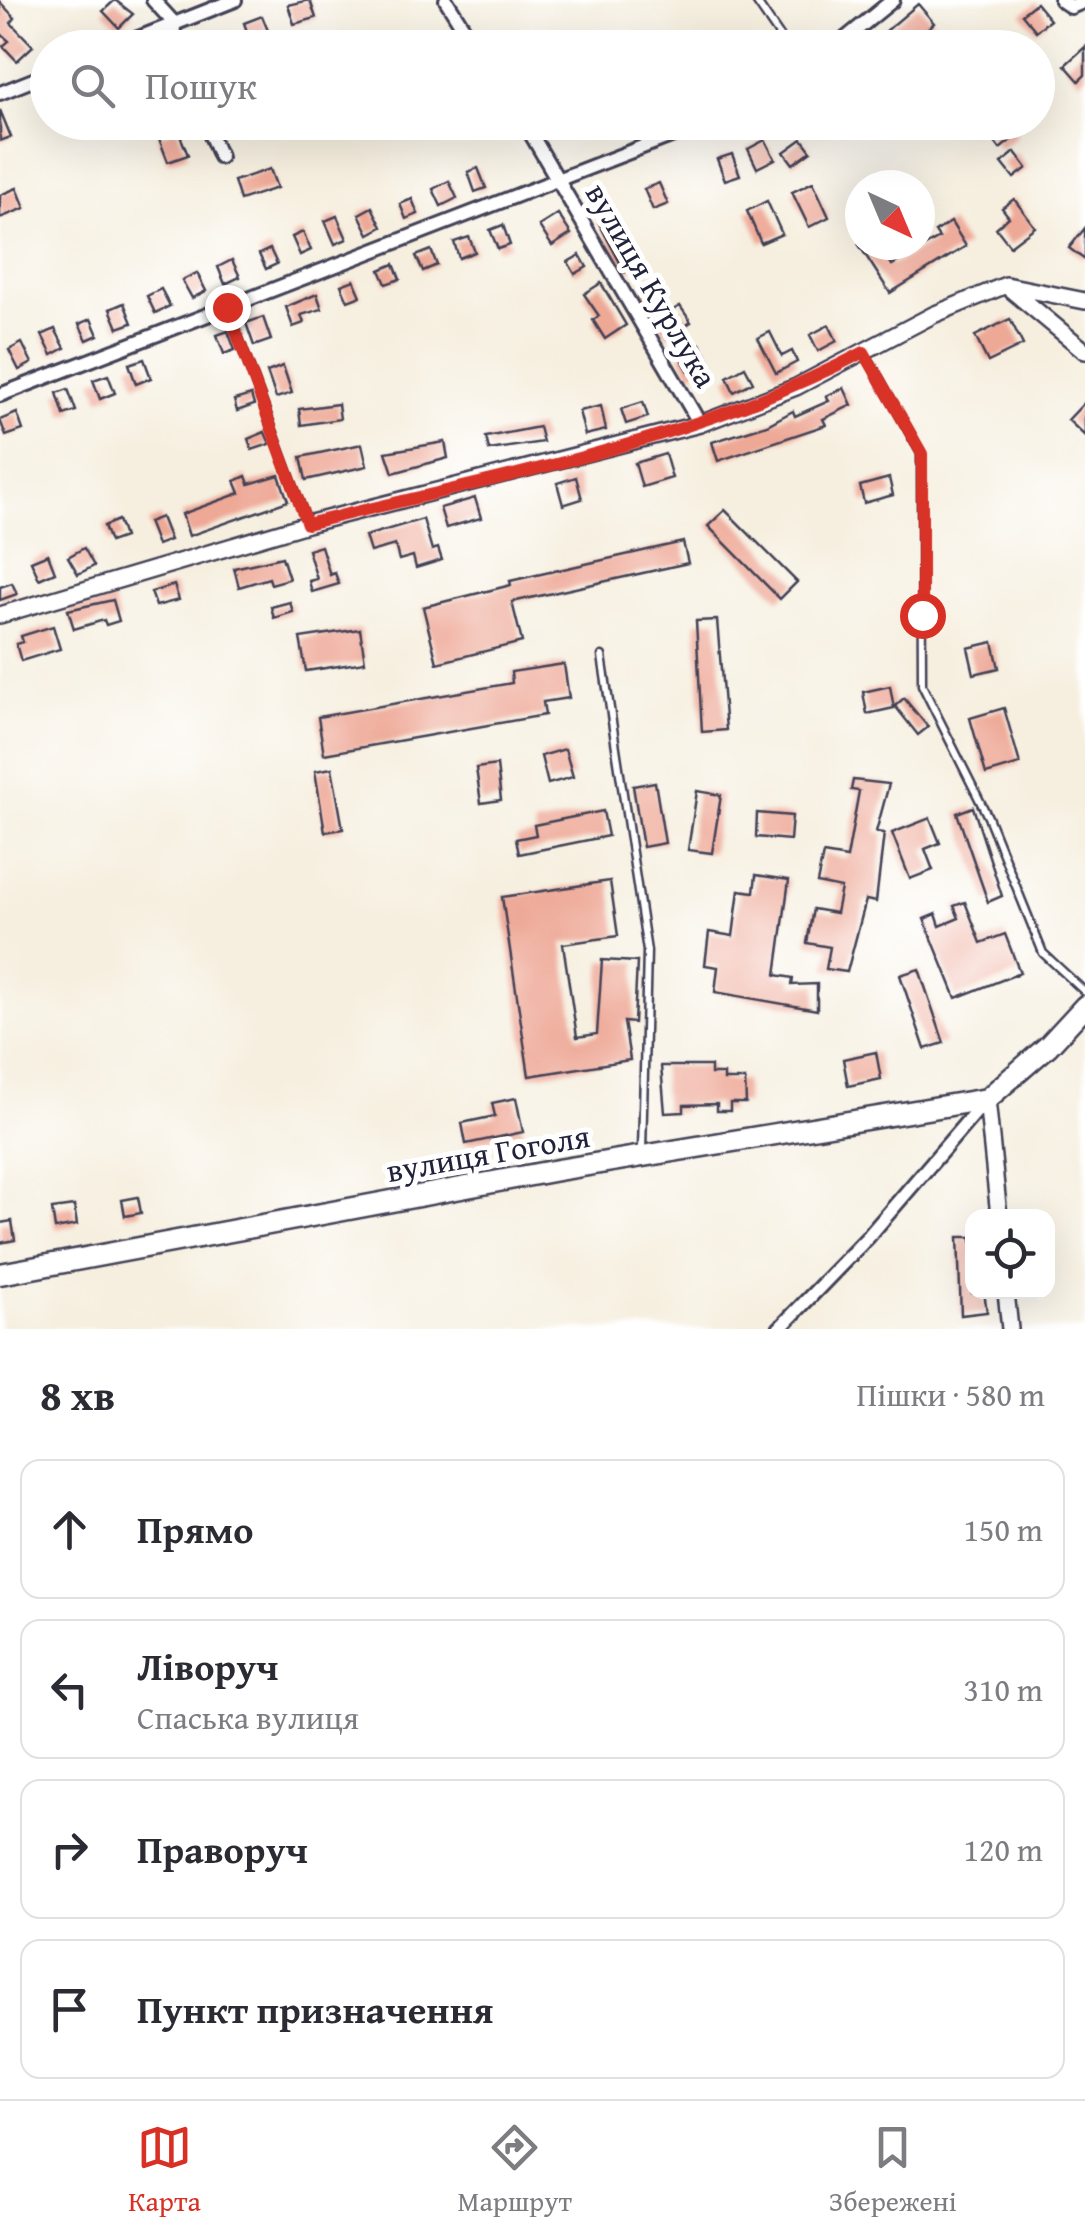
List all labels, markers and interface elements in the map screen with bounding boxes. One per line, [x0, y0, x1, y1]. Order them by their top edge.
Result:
search box [30, 30, 1055, 140]
text: Пошук [145, 57, 257, 113]
icon: search [65, 58, 120, 113]
north arrow [845, 170, 935, 260]
street label: вулиця Курлука [574, 174, 730, 397]
route end [205, 285, 251, 331]
route start [900, 593, 946, 639]
street label: вулиця Гоголя [383, 1112, 593, 1194]
map controls [965, 1209, 1055, 1299]
button: locate [965, 1209, 1055, 1299]
text: 8 хв [40, 1364, 115, 1425]
text: Пішки · 580 m [857, 1371, 1045, 1418]
text: Прямо [137, 1501, 253, 1557]
icon: ahead [42, 1502, 97, 1557]
text: 150 m [964, 1506, 1043, 1553]
text: Ліворуч [137, 1638, 278, 1694]
icon: left [42, 1662, 97, 1717]
text: 310 m [964, 1666, 1043, 1713]
text: Спаська вулиця [137, 1694, 359, 1741]
text: Праворуч [137, 1821, 308, 1877]
icon: right [42, 1822, 97, 1877]
text: 120 m [964, 1826, 1043, 1873]
text: Пункт призначення [137, 1981, 493, 2037]
icon: arrive [42, 1982, 97, 2037]
tab: Карта [128, 2120, 201, 2221]
tab: Маршрут [458, 2120, 572, 2221]
tab: Збережені [829, 2120, 957, 2221]

